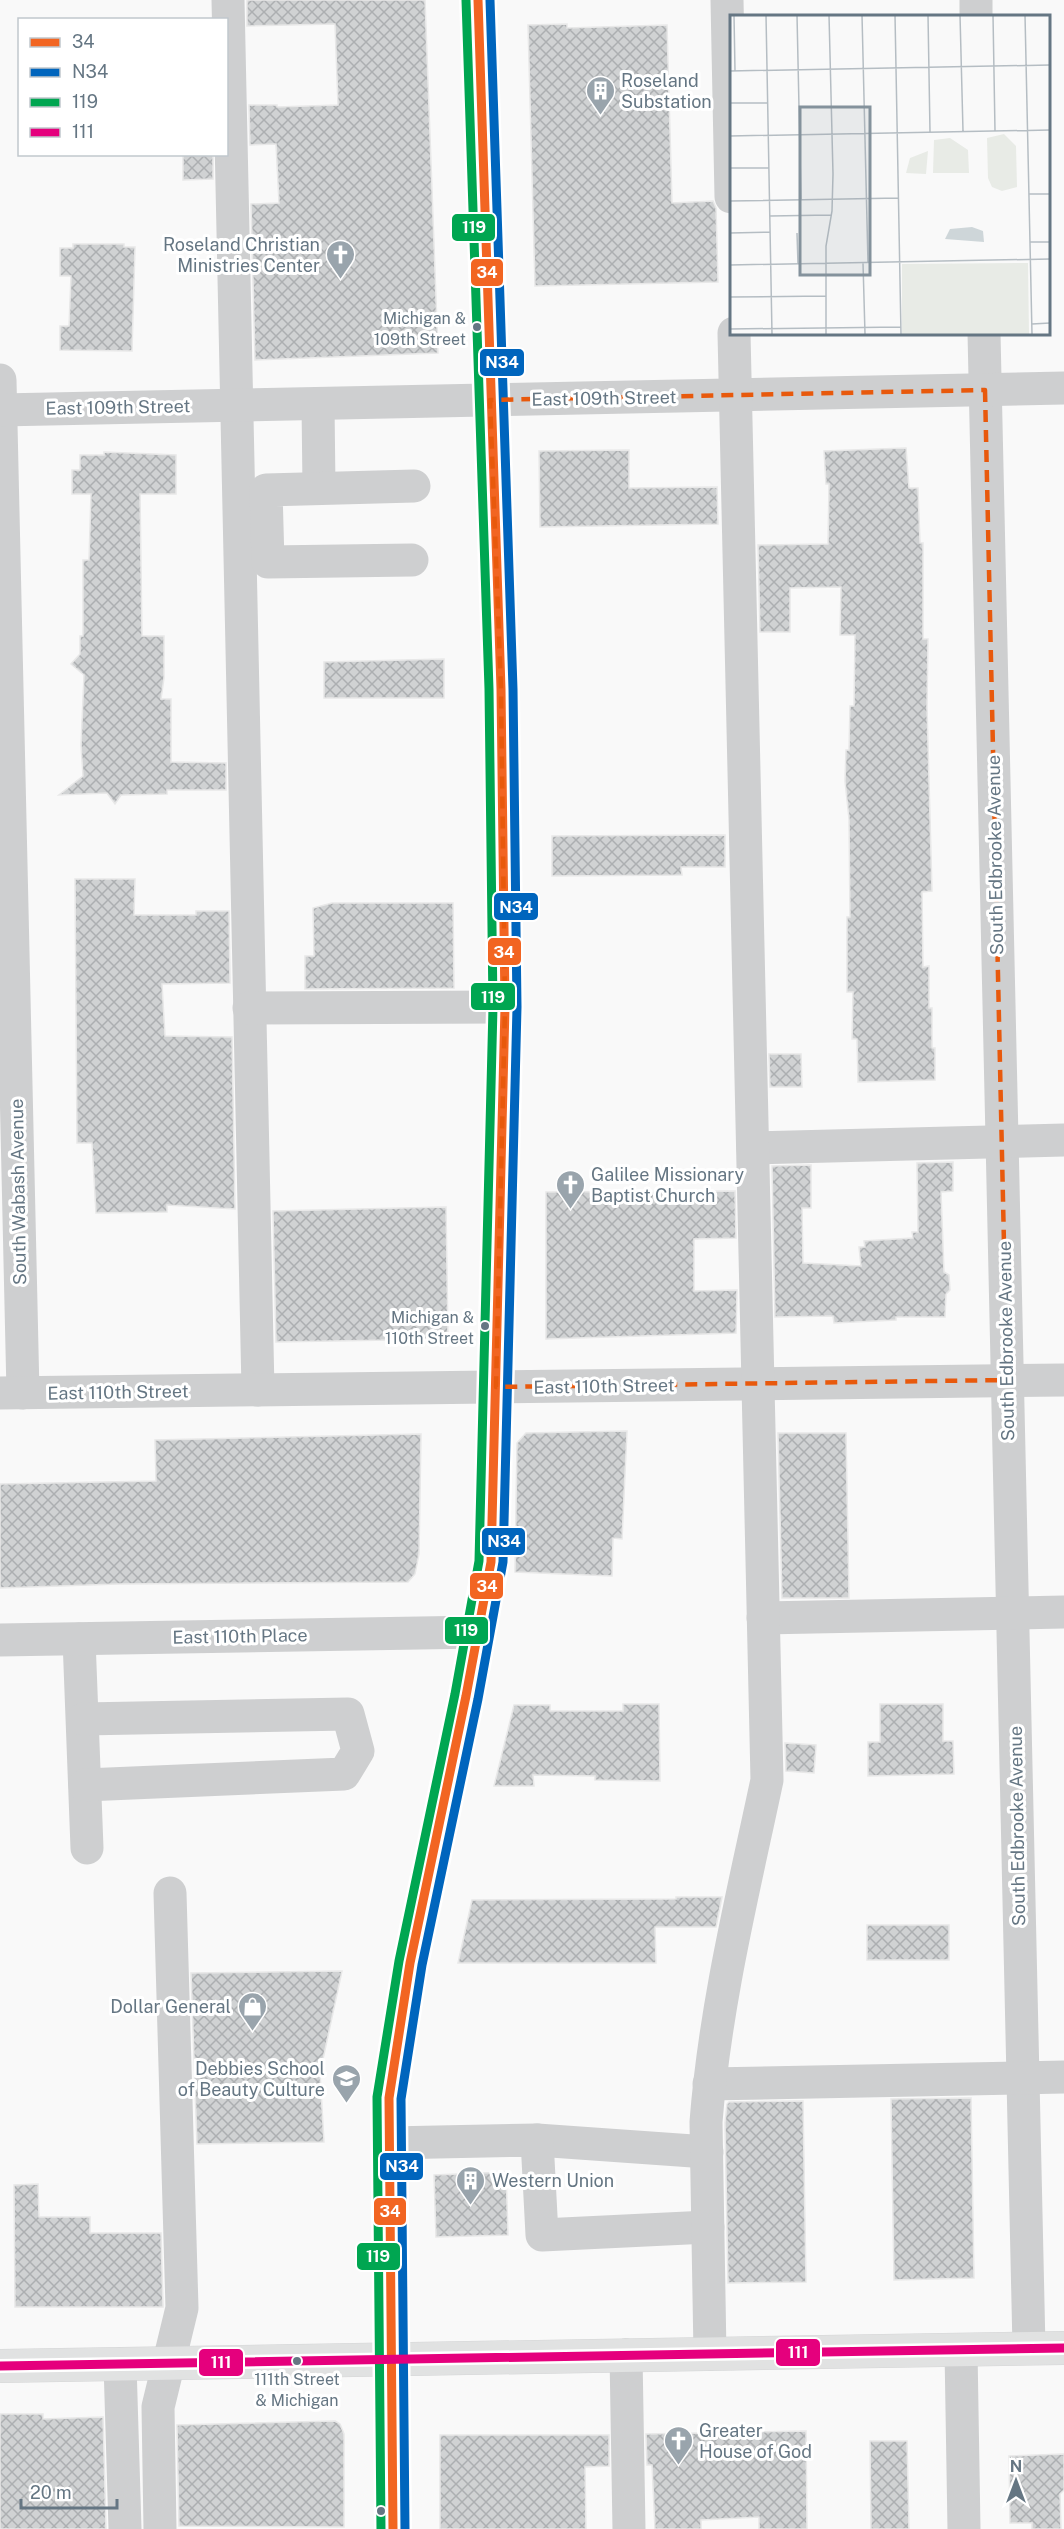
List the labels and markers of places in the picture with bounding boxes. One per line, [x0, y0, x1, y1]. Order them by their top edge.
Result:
place label: Roseland Substation [621, 70, 712, 112]
building icon: Roseland Substation [584, 74, 616, 116]
place label: Roseland Christian Ministries Center [163, 234, 320, 276]
church icon: Roseland Christian Ministries Center [325, 238, 357, 280]
place label: Michigan & 109th Street [374, 309, 466, 349]
marker: Michigan & 109th Street [471, 321, 483, 333]
place label: Galilee Missionary Baptist Church [591, 1164, 745, 1206]
church icon: Galilee Missionary Baptist Church [554, 1168, 586, 1210]
place label: Michigan & 110th Street [385, 1308, 474, 1348]
marker: Michigan & 110th Street [479, 1320, 491, 1332]
shop icon: Dollar General [236, 1990, 268, 2032]
place label: Dollar General [110, 1996, 231, 2017]
place label: Debbies School of Beauty Culture [178, 2058, 325, 2100]
school or university icon: Debbies School of Beauty Culture [330, 2062, 362, 2104]
building icon: Western Union [455, 2164, 487, 2206]
place label: Western Union [492, 2170, 614, 2191]
marker: 111th Street & Michigan [291, 2355, 303, 2367]
place label: 111th Street & Michigan [254, 2370, 340, 2410]
place label: Greater House of God [699, 2420, 812, 2462]
church icon: Greater House of God [662, 2424, 694, 2466]
unlabelled marker [375, 2505, 387, 2517]

